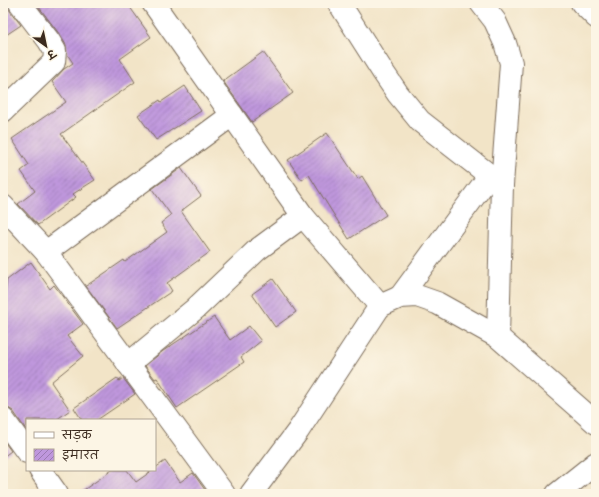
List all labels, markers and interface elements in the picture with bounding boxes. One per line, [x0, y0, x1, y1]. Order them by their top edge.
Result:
north arrow [26, 26, 66, 66]
text: उ [43, 45, 60, 65]
legend [26, 419, 156, 471]
text: सड़क [61, 425, 93, 443]
text: इमारत [62, 445, 100, 463]

